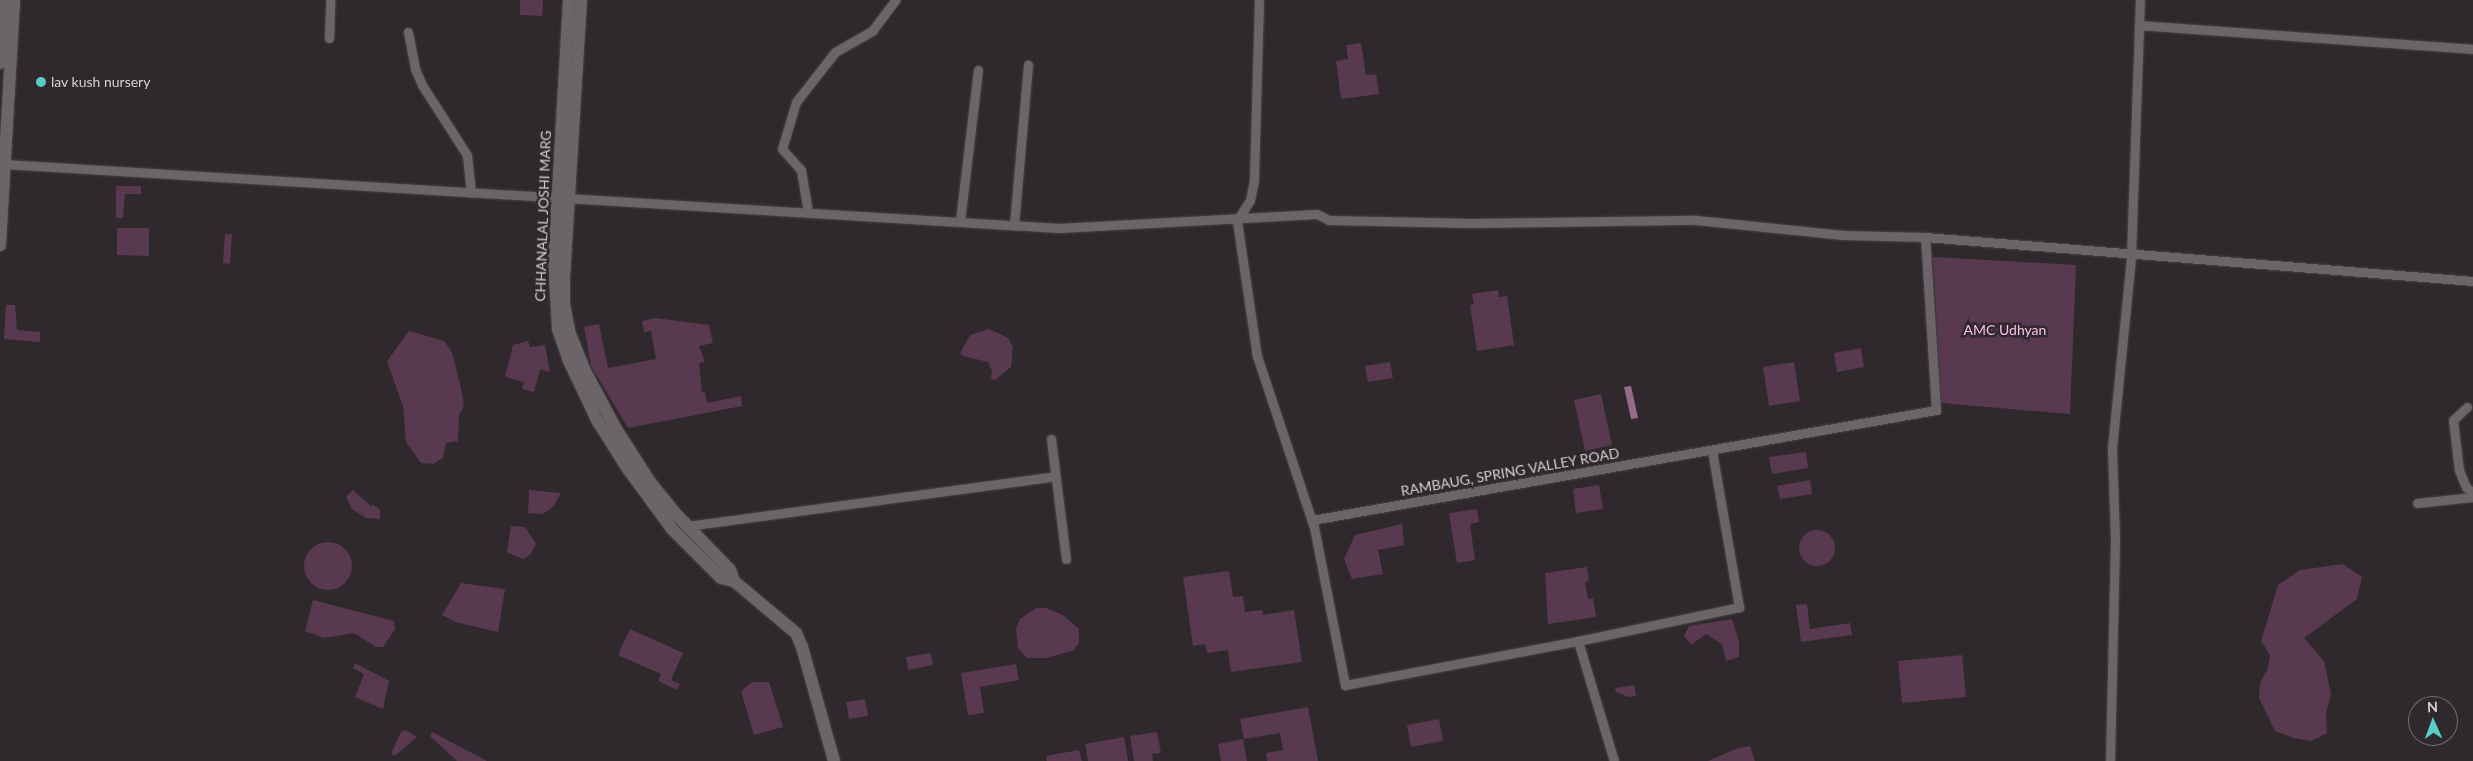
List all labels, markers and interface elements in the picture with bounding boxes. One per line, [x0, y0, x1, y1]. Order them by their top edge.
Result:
place label: lav kush nursery [51, 74, 151, 90]
marker: lav kush nursery [35, 76, 47, 88]
street label: CHHANALAL JOSHI MARG [532, 130, 554, 302]
park label: AMC Udhyan [1964, 322, 2046, 338]
street label: RAMBAUG, SPRING VALLEY ROAD [1399, 444, 1621, 500]
north arrow [2408, 696, 2458, 746]
text: N [2427, 698, 2438, 715]

